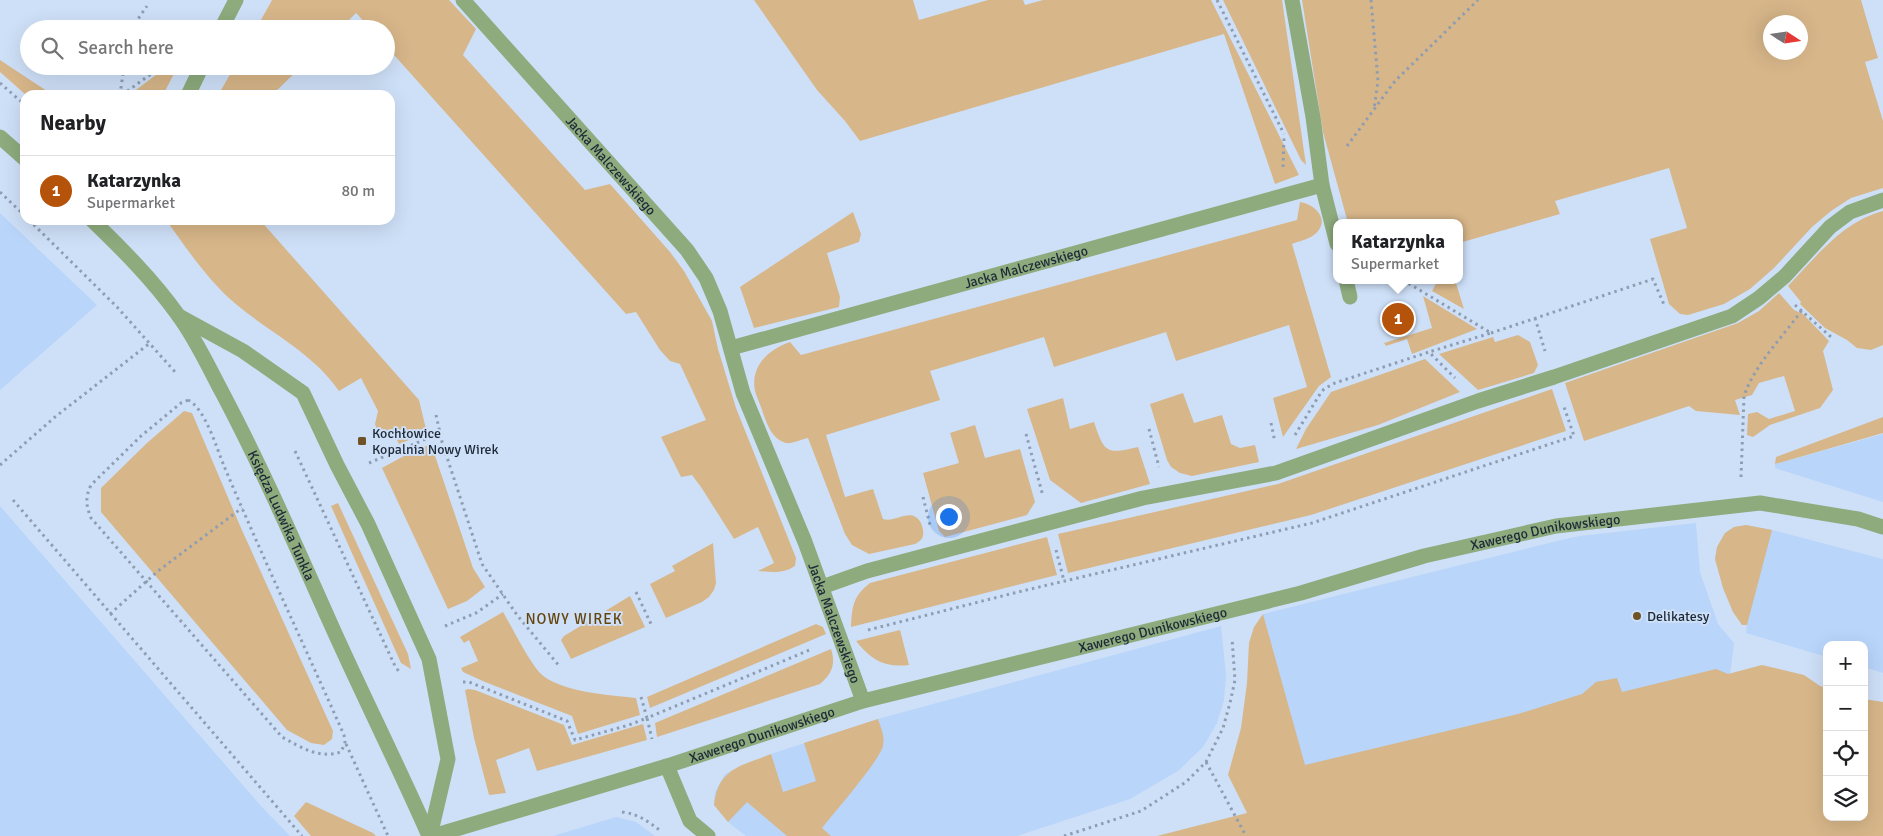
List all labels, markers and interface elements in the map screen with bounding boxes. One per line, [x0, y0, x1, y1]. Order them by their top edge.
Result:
north arrow [1763, 15, 1808, 60]
search box [20, 20, 395, 75]
icon: search [38, 34, 66, 62]
text: Search here [78, 36, 174, 60]
text: Nearby [40, 110, 106, 136]
street label: Jacka Malczewskiego [562, 113, 660, 219]
text: Katarzynka [87, 169, 181, 193]
text: 1 [52, 181, 60, 201]
text: 80 m [341, 181, 375, 201]
text: Supermarket [87, 193, 175, 213]
popup [1333, 219, 1463, 284]
text: Katarzynka [1351, 230, 1445, 254]
street label: Jacka Malczewskiego [962, 242, 1090, 292]
text: Supermarket [1351, 254, 1439, 274]
pin: 1 [1382, 300, 1414, 338]
place label: Kochłowice Kopalnia Nowy Wirek [372, 425, 499, 458]
marker: Kochłowice Kopalnia Nowy Wirek [356, 435, 368, 447]
street label: Księdza Ludwika Tunkla [244, 447, 318, 583]
your location [936, 504, 962, 530]
street label: Xawerego Dunikowskiego [1469, 511, 1621, 554]
street label: Jacka Malczewskiego [804, 560, 864, 686]
street label: Xawerego Dunikowskiego [1077, 604, 1229, 657]
place label: Delikatesy [1647, 608, 1710, 625]
district label: NOWY WIREK [525, 610, 623, 628]
marker: Delikatesy [1631, 610, 1643, 622]
map controls [1823, 641, 1868, 821]
button: + [1823, 641, 1868, 686]
button: − [1823, 686, 1868, 731]
street label: Xawerego Dunikowskiego [687, 703, 837, 767]
button: locate [1823, 731, 1868, 776]
button: layers [1823, 776, 1868, 821]

